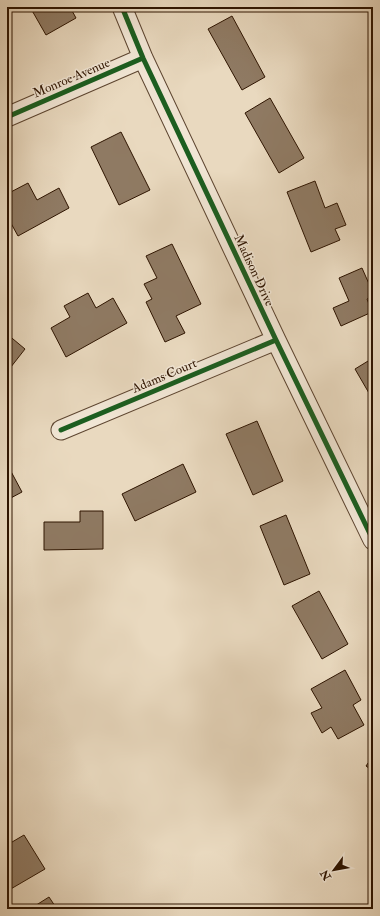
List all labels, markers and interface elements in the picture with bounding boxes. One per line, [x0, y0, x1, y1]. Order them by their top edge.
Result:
street label: Monroe Avenue [30, 54, 113, 101]
street label: Madison Drive [230, 232, 278, 309]
street label: Adams Court [129, 355, 199, 397]
north arrow [314, 850, 354, 890]
text: N [317, 866, 335, 884]

